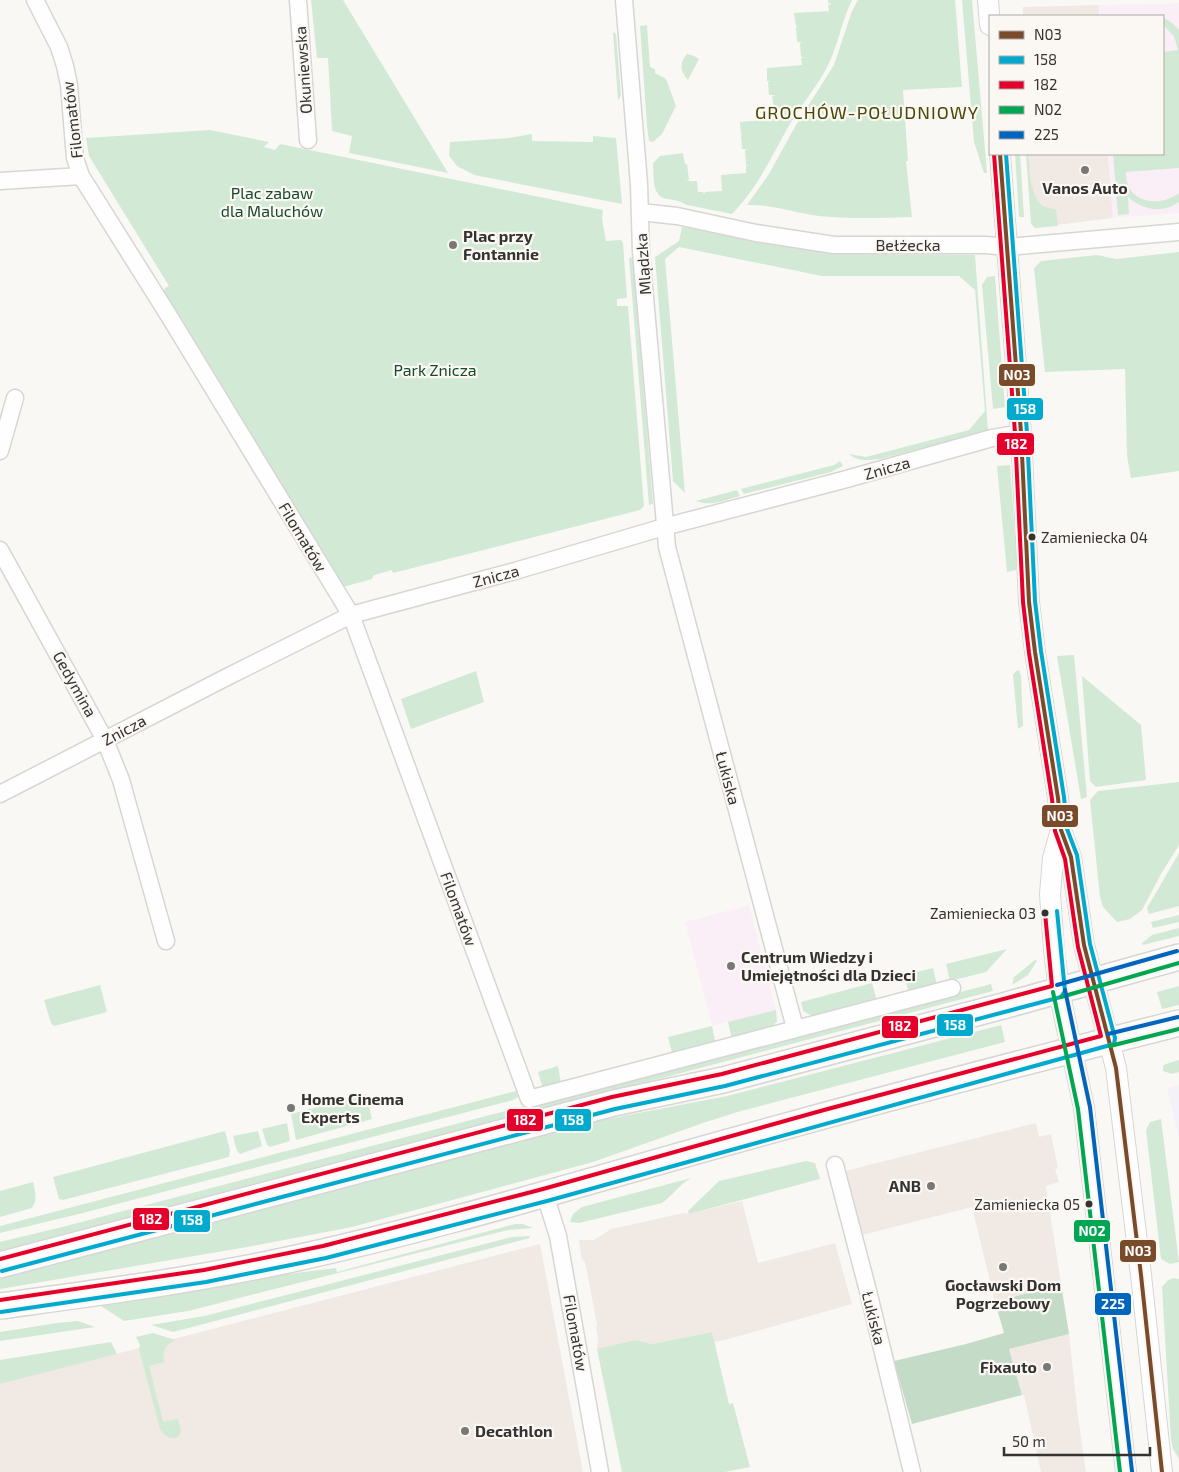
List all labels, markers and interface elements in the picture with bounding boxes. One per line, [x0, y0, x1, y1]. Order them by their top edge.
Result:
legend [989, 15, 1164, 155]
street label: Okuniewska [290, 25, 315, 115]
text: N03 [1034, 25, 1062, 43]
text: 158 [1034, 50, 1057, 68]
text: 182 [1034, 75, 1058, 93]
street label: Filomatów [57, 80, 86, 160]
text: N02 [1034, 100, 1062, 118]
district label: GROCHÓW-POŁUDNIOWY [755, 101, 979, 123]
text: 225 [1034, 125, 1059, 143]
marker: Vanos Auto [1079, 164, 1091, 176]
place label: Vanos Auto [1042, 178, 1128, 197]
park label: Plac zabaw dla Maluchów [221, 183, 323, 220]
place label: Plac przy Fontannie [463, 226, 539, 263]
street label: Mlądzka [631, 233, 654, 296]
street label: Bełżecka [875, 235, 941, 254]
marker: Plac przy Fontannie [447, 239, 459, 251]
park label: Park Znicza [393, 360, 477, 379]
line badge: N03 [998, 363, 1036, 387]
text: N03 [1004, 366, 1030, 383]
line badge: 158 [1006, 397, 1044, 421]
text: 158 [1014, 400, 1036, 417]
line badge: 182 [996, 432, 1035, 456]
text: 182 [1005, 435, 1027, 452]
street label: Znicza [862, 452, 912, 483]
street label: Filomatów [275, 499, 332, 575]
place label: Zamieniecka 04 [1041, 528, 1148, 546]
marker: Zamieniecka 04 [1027, 532, 1037, 542]
street label: Znicza [471, 560, 521, 591]
street label: Gedymina [50, 648, 101, 720]
street label: Znicza [99, 710, 149, 749]
street label: Łukiska [712, 749, 745, 807]
line badge: N03 [1041, 804, 1079, 828]
text: N03 [1047, 807, 1073, 824]
street label: Filomatów [437, 869, 482, 949]
place label: Zamieniecka 03 [930, 904, 1036, 922]
marker: Zamieniecka 03 [1040, 908, 1050, 918]
place label: Centrum Wiedzy i Umiejętności dla Dzieci [741, 947, 916, 984]
marker: Centrum Wiedzy i Umiejętności dla Dzieci [725, 960, 737, 972]
line badge: 158 [936, 1013, 974, 1037]
line badge: 182 [881, 1015, 919, 1039]
text: 158 [944, 1016, 966, 1033]
text: 182 [889, 1017, 911, 1034]
place label: Home Cinema Experts [301, 1089, 404, 1126]
marker: Home Cinema Experts [285, 1102, 297, 1114]
line badge: 182 [506, 1108, 544, 1132]
line badge: 158 [554, 1108, 592, 1132]
text: 182 [514, 1111, 536, 1128]
text: 158 [562, 1111, 584, 1128]
place label: ANB [889, 1176, 921, 1195]
marker: ANB [925, 1180, 937, 1192]
place label: Zamieniecka 05 [974, 1195, 1080, 1213]
marker: Zamieniecka 05 [1084, 1199, 1094, 1209]
line badge: 182 [132, 1207, 170, 1231]
line badge: 158 [173, 1209, 211, 1233]
text: 182 [140, 1210, 162, 1227]
text: 158 [181, 1211, 203, 1228]
line badge: N02 [1073, 1219, 1111, 1243]
text: N02 [1078, 1222, 1106, 1239]
line badge: N03 [1119, 1239, 1157, 1263]
text: N03 [1125, 1242, 1151, 1259]
marker: Gocławski Dom Pogrzebowy [997, 1261, 1009, 1273]
place label: Gocławski Dom Pogrzebowy [945, 1275, 1061, 1313]
street label: Łukiska [859, 1289, 890, 1347]
line badge: 225 [1094, 1292, 1132, 1316]
street label: Filomatów [560, 1293, 593, 1373]
text: 225 [1101, 1295, 1125, 1312]
place label: Fixauto [980, 1357, 1037, 1376]
marker: Fixauto [1041, 1361, 1053, 1373]
place label: Decathlon [475, 1421, 553, 1440]
scale bar [1004, 1424, 1150, 1456]
marker: Decathlon [459, 1425, 471, 1437]
text: 50 m [1012, 1432, 1046, 1450]

